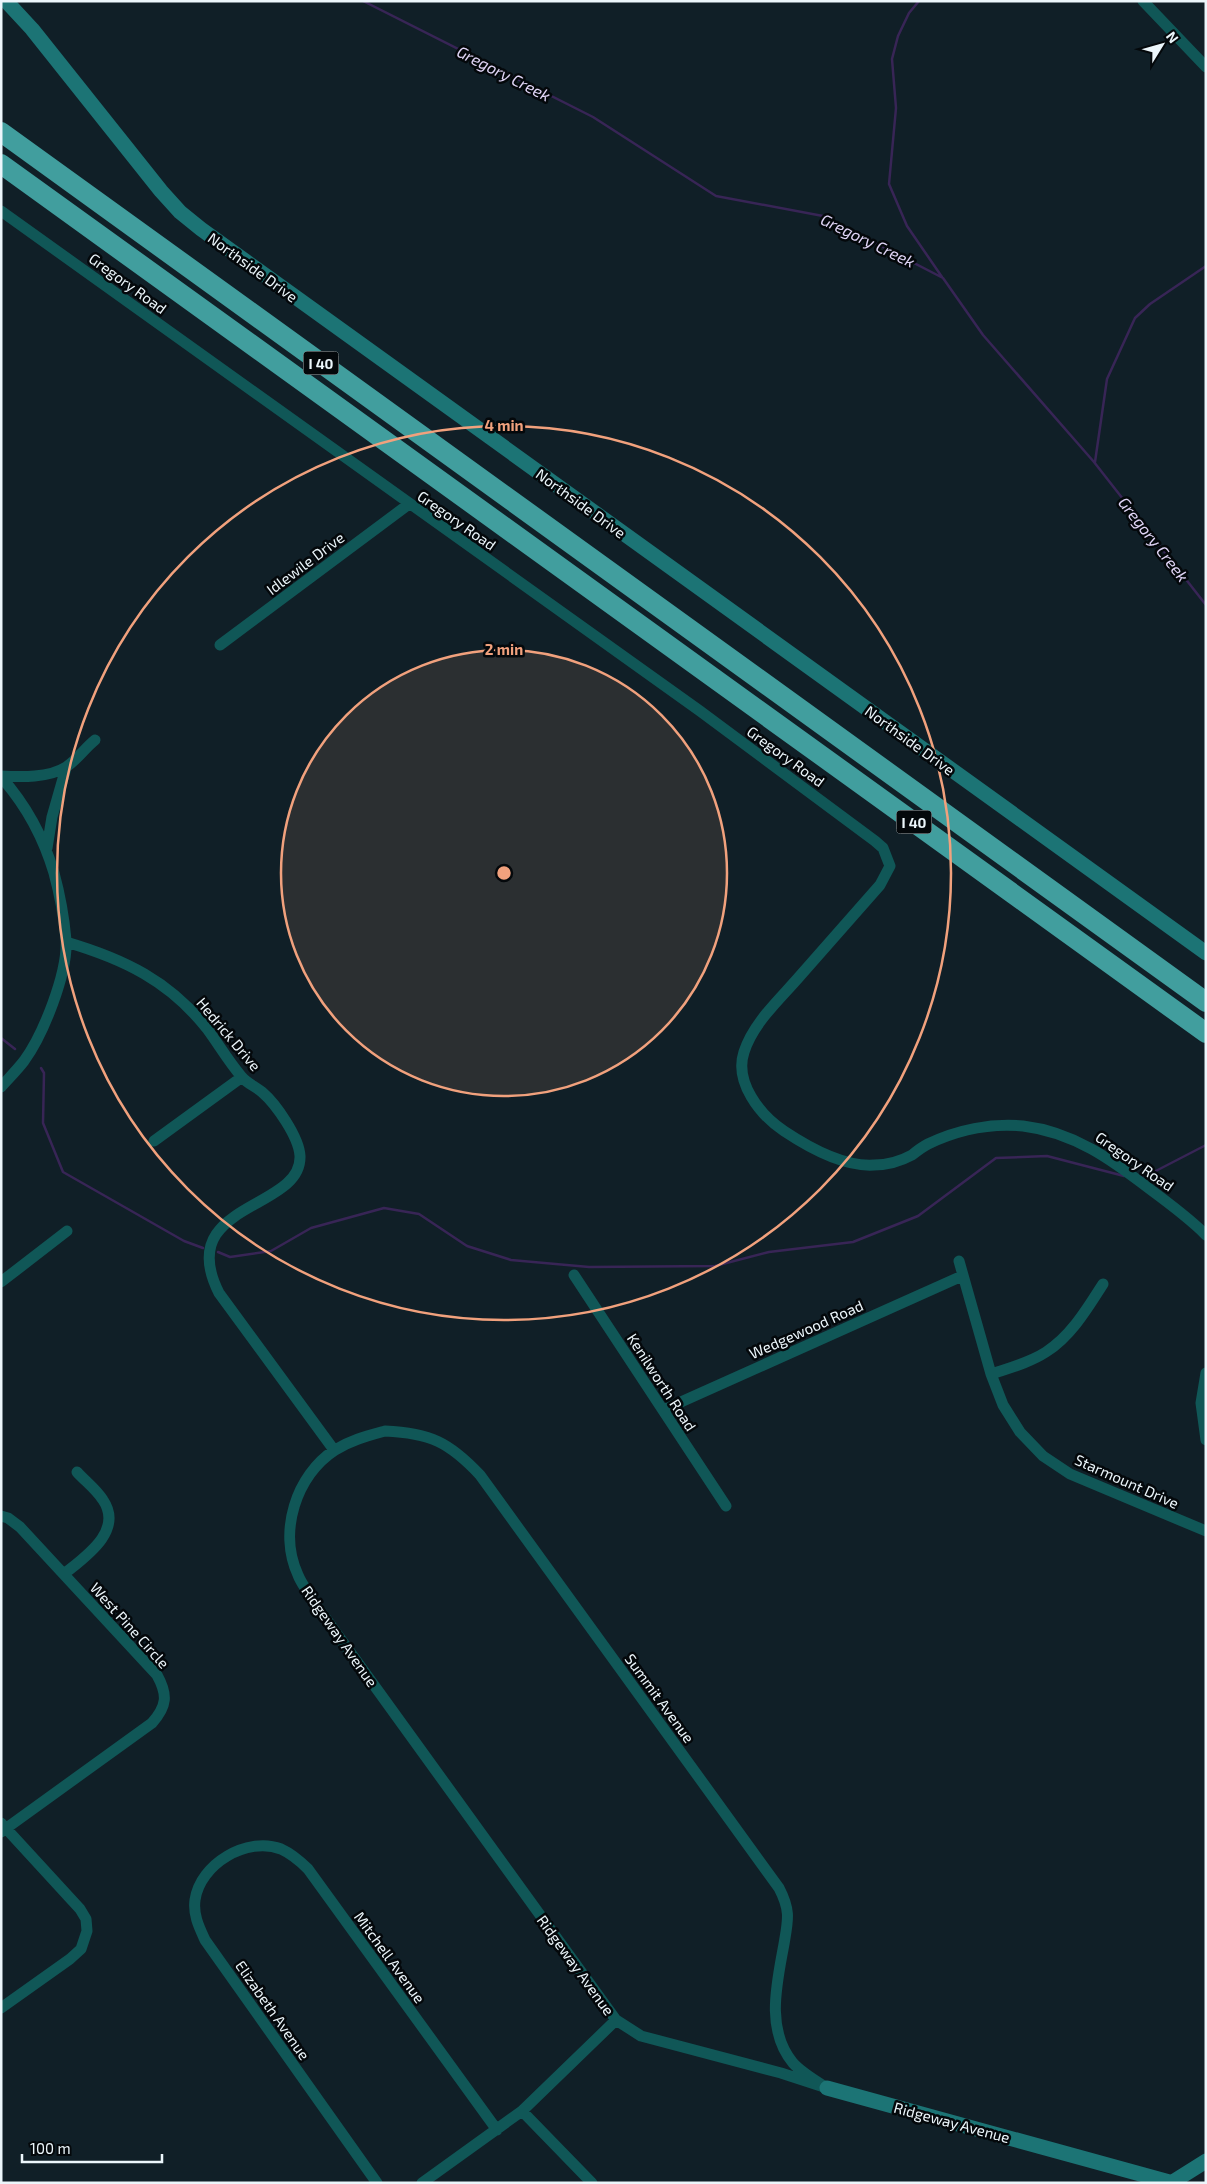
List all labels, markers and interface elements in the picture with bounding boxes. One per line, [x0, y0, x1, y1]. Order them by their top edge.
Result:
north arrow [1137, 20, 1187, 70]
text: N [1163, 28, 1183, 46]
water label: Gregory Creek [454, 41, 554, 106]
water label: Gregory Creek [817, 209, 918, 272]
street label: Northside Drive [205, 228, 301, 306]
street label: Gregory Road [86, 249, 170, 317]
road number: I 40 [304, 352, 338, 374]
text: 4 min [484, 416, 524, 434]
street label: Northside Drive [533, 464, 629, 542]
street label: Gregory Road [414, 486, 500, 554]
water label: Gregory Creek [1114, 493, 1193, 586]
street label: Idlewile Drive [263, 528, 347, 598]
text: 2 min [485, 640, 523, 658]
street label: Northside Drive [862, 701, 958, 779]
street label: Gregory Road [744, 722, 828, 790]
road number: I 40 [896, 810, 932, 834]
centre of rings [495, 864, 513, 882]
street label: Hedrick Drive [193, 994, 265, 1074]
street label: Gregory Road [1092, 1127, 1178, 1195]
street label: Wedgewood Road [746, 1296, 866, 1362]
street label: Kenilworth Road [624, 1330, 700, 1434]
street label: Starmount Drive [1072, 1450, 1182, 1512]
street label: West Pine Circle [87, 1578, 173, 1672]
street label: Ridgeway Avenue [298, 1582, 382, 1690]
street label: Summit Avenue [622, 1650, 698, 1746]
street label: Mitchell Avenue [351, 1908, 429, 2006]
street label: Ridgeway Avenue [534, 1911, 618, 2019]
street label: Elizabeth Avenue [232, 1957, 314, 2063]
street label: Ridgeway Avenue [892, 2098, 1012, 2146]
scale bar [22, 2132, 162, 2164]
text: 100 m [30, 2139, 71, 2157]

